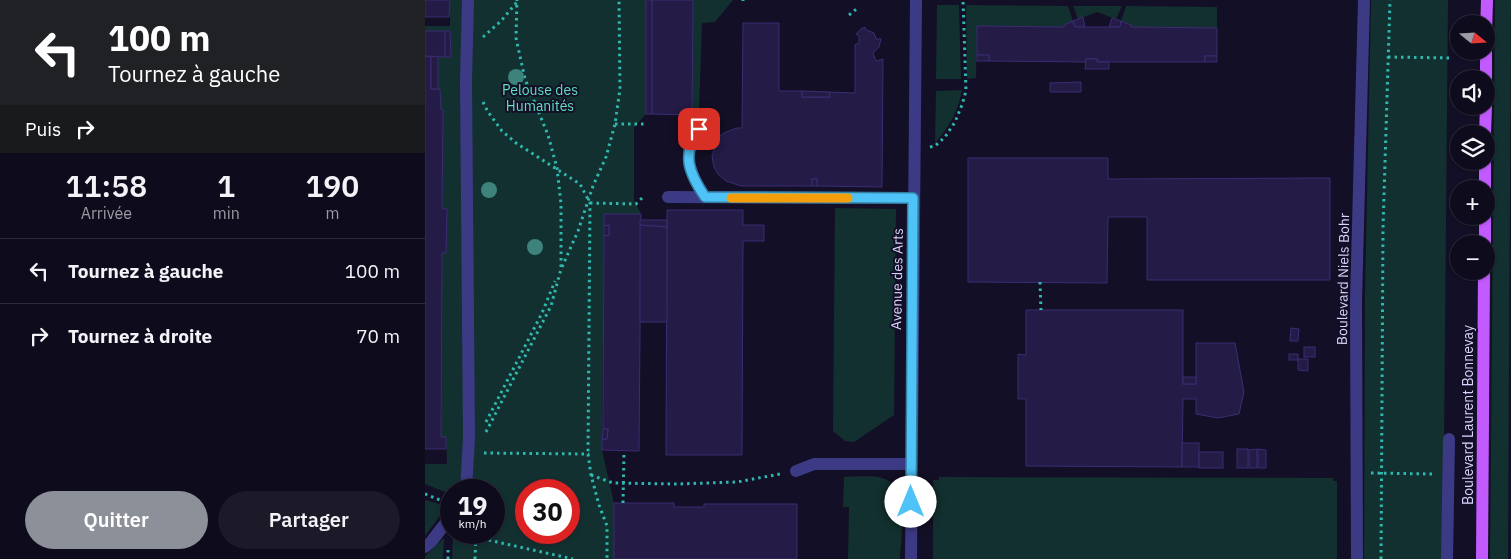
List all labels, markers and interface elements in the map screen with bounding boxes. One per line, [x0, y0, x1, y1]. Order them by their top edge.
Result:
text: 100 m [108, 15, 211, 61]
north arrow [1450, 15, 1495, 60]
map controls [1450, 15, 1495, 280]
icon: left [25, 20, 90, 85]
text: Tournez à gauche [108, 59, 280, 88]
button: sound [1450, 70, 1495, 115]
park label: Pelouse des Humanités [502, 81, 578, 115]
pin [678, 108, 720, 150]
icon: right [71, 115, 99, 143]
icon: arrive [685, 115, 713, 143]
text: Puis [25, 117, 61, 141]
button: layers [1450, 125, 1495, 170]
text: 11:58 [66, 166, 147, 205]
text: 1 [217, 166, 235, 205]
text: 190 [305, 166, 359, 205]
button: + [1450, 180, 1495, 225]
text: Arrivée [81, 203, 132, 223]
text: min [213, 203, 240, 223]
text: m [325, 203, 339, 223]
street label: Boulevard Niels Bohr [1333, 213, 1353, 345]
street label: Avenue des Arts [887, 228, 907, 330]
button: − [1450, 235, 1495, 280]
icon: left [25, 257, 53, 285]
text: Tournez à gauche [68, 259, 224, 283]
text: 100 m [345, 259, 400, 283]
icon: right [25, 322, 53, 350]
text: Tournez à droite [68, 324, 212, 348]
text: 70 m [356, 324, 400, 348]
street label: Boulevard Laurent Bonnevay [1459, 325, 1477, 505]
position arrow [884, 475, 936, 527]
speed limit sign: 30 [515, 479, 580, 544]
text: 19 [457, 489, 488, 522]
button: Quitter [25, 491, 208, 549]
button: Partager [218, 491, 400, 549]
text: km/h [458, 516, 487, 531]

